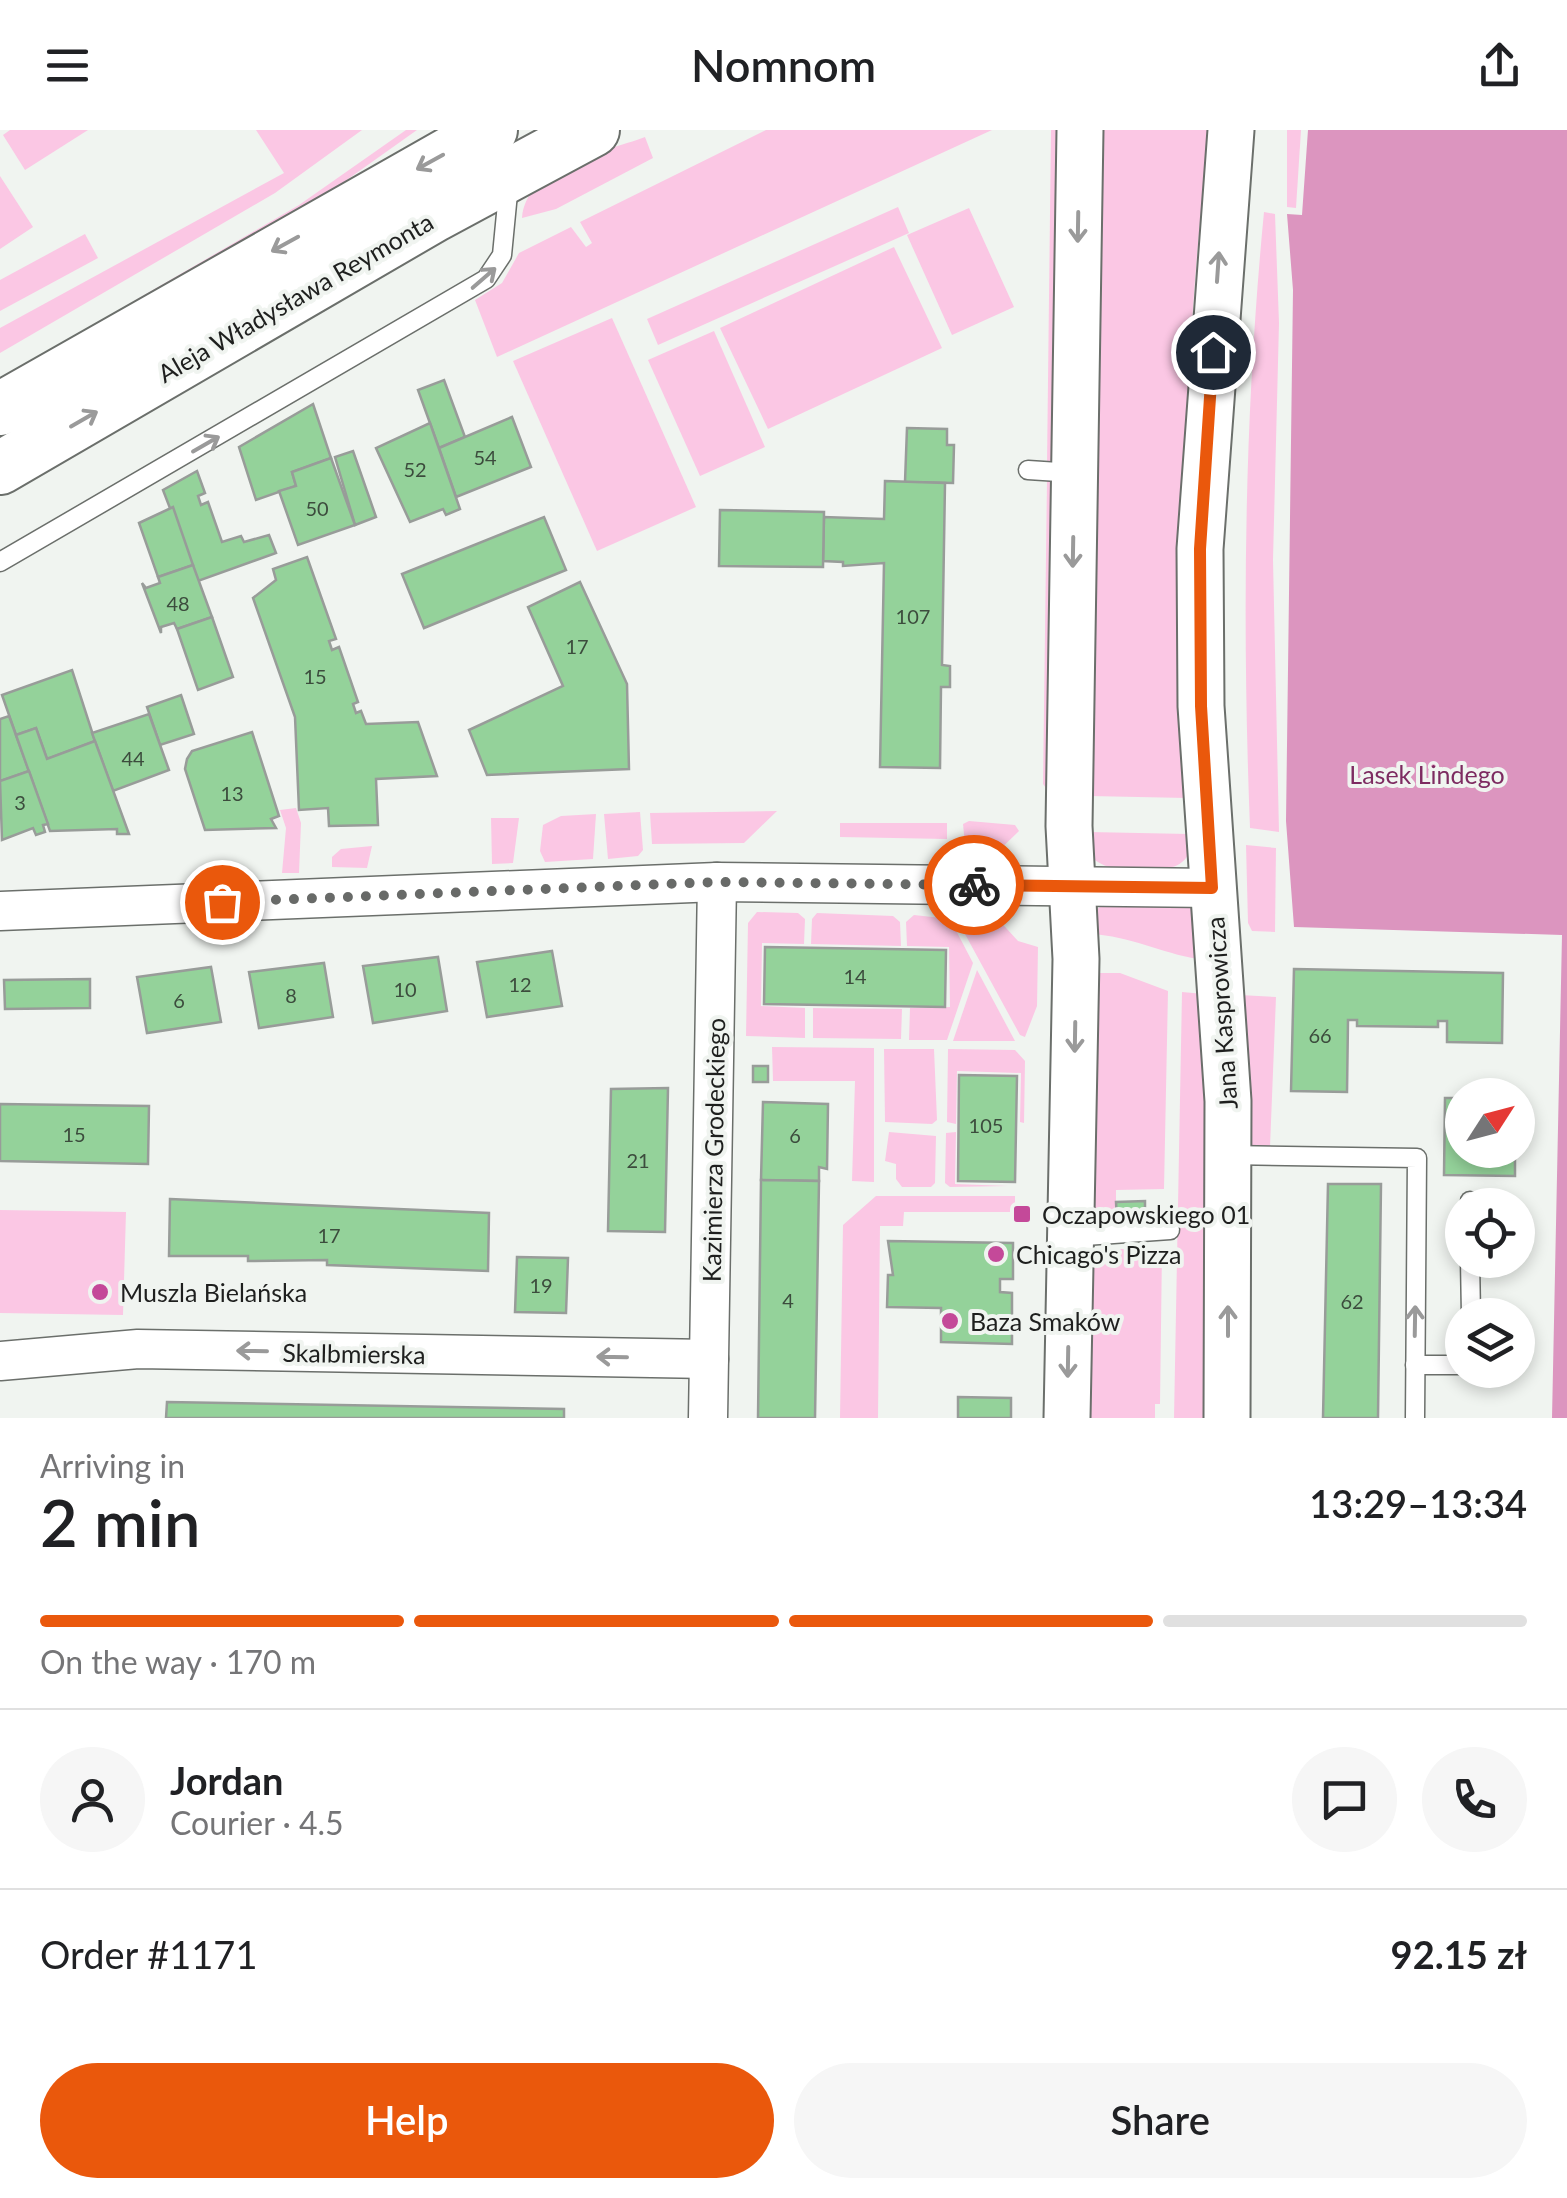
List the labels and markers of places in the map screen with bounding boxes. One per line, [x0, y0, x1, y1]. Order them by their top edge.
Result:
pin [1171, 310, 1256, 395]
pin [180, 860, 265, 945]
place label: Oczapowskiego 01 [1042, 1199, 1250, 1229]
marker: Oczapowskiego 01 [1011, 1203, 1033, 1225]
place label: Chicago's Pizza [1016, 1239, 1182, 1269]
marker: Chicago's Pizza [985, 1243, 1007, 1265]
place label: Muszla Bielańska [120, 1277, 307, 1307]
marker: Muszla Bielańska [89, 1281, 111, 1303]
place label: Baza Smaków [970, 1306, 1121, 1336]
marker: Baza Smaków [939, 1310, 961, 1332]

